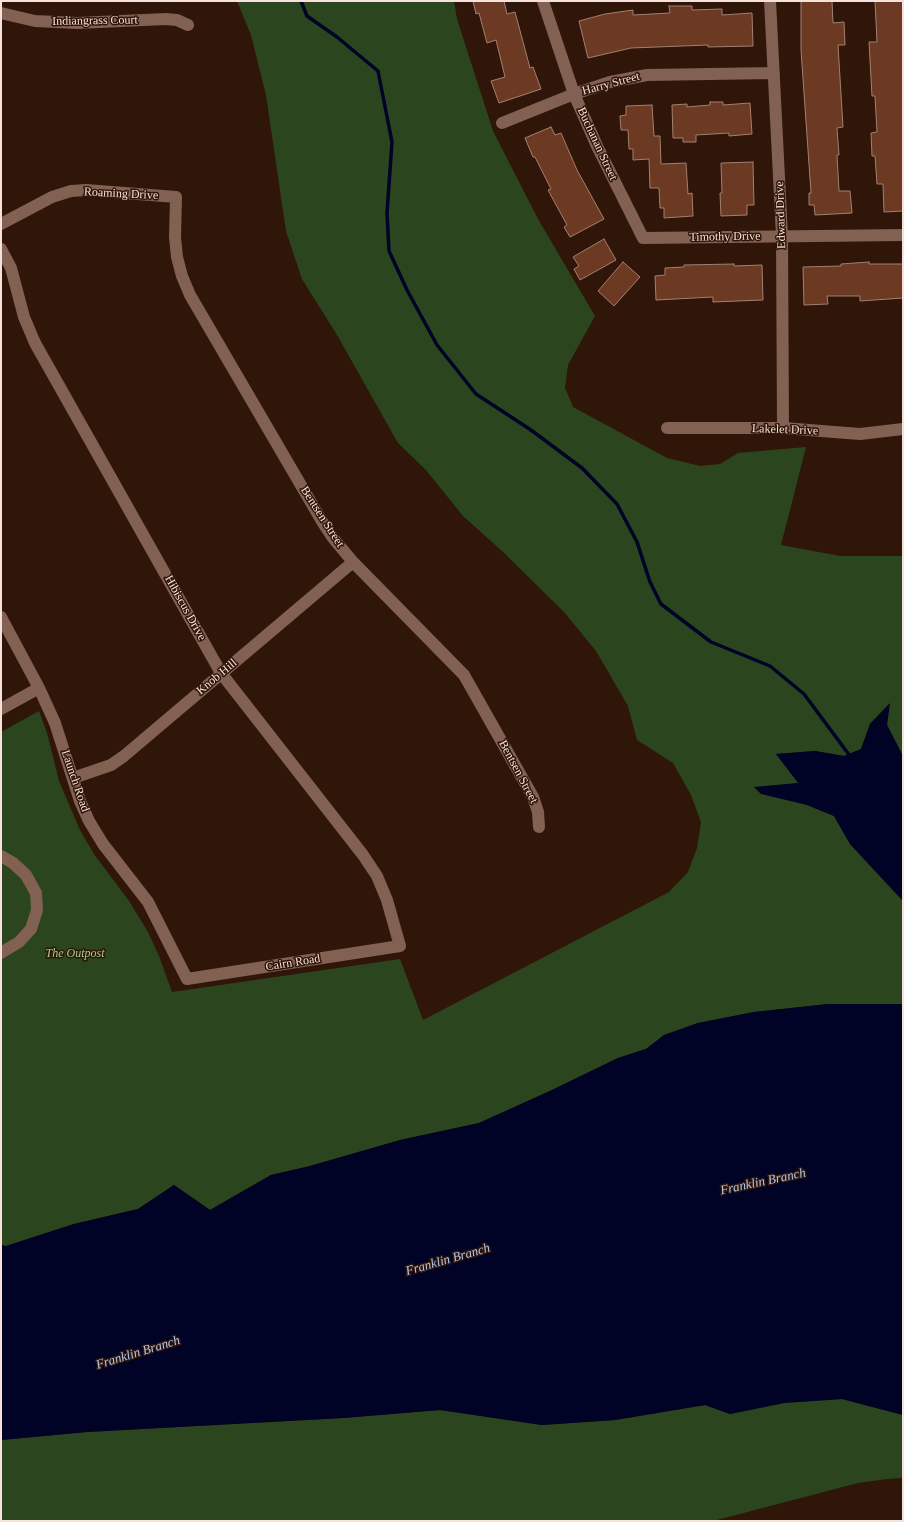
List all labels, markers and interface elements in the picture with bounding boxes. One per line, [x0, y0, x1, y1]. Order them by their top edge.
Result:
street label: Indiangrass Court [52, 13, 138, 29]
street label: Harry Street [581, 69, 641, 99]
street label: Buchanan Street [574, 105, 620, 183]
street label: Edward Drive [773, 181, 789, 249]
street label: Roaming Drive [84, 185, 158, 203]
street label: Timothy Drive [689, 229, 761, 245]
street label: Lakelet Drive [752, 422, 818, 438]
street label: Bentsen Street [297, 484, 347, 550]
street label: Hibiscus Drive [161, 573, 209, 643]
street label: Knob Hill [194, 656, 240, 698]
street label: Bentsen Street [495, 738, 541, 806]
street label: Launch Road [58, 748, 92, 814]
park label: The Outpost [45, 947, 105, 961]
street label: Cairn Road [265, 952, 321, 974]
water label: Franklin Branch [719, 1165, 807, 1199]
water label: Franklin Branch [404, 1241, 492, 1279]
water label: Franklin Branch [94, 1333, 182, 1373]

